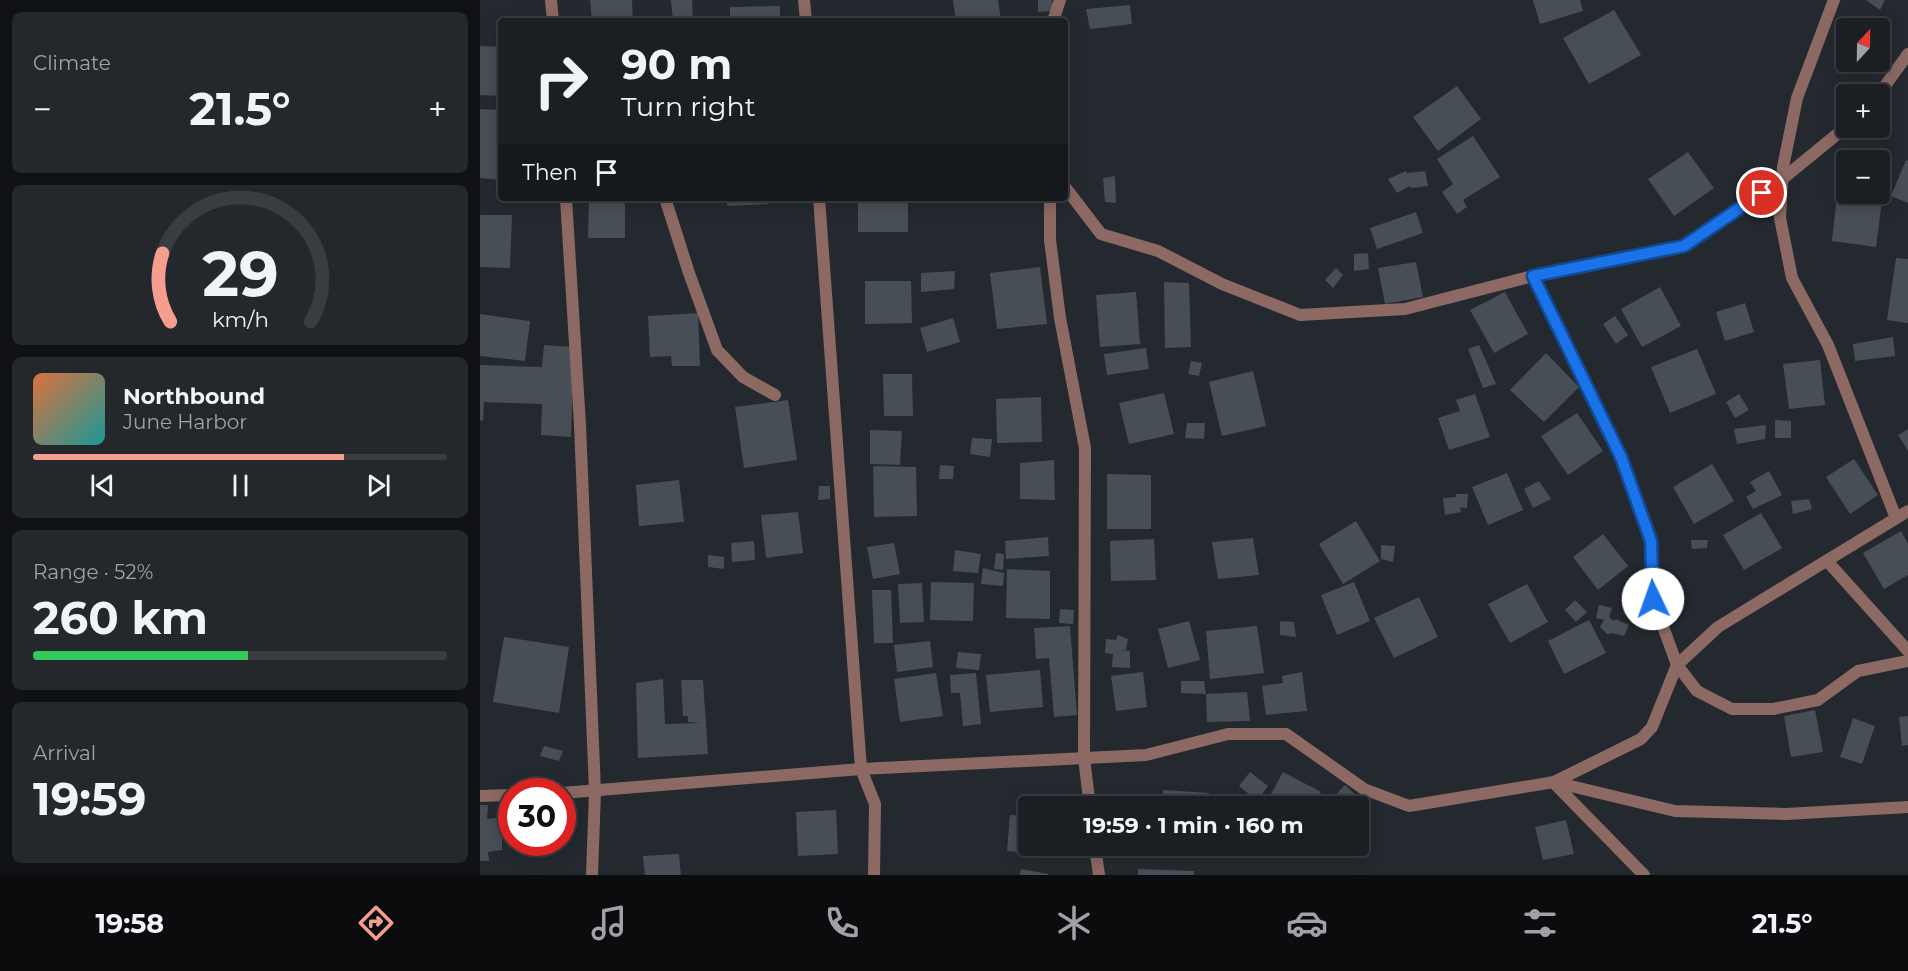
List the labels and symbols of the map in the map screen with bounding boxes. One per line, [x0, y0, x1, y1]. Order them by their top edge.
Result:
north arrow [1836, 18, 1890, 72]
pin [1736, 167, 1787, 218]
position arrow [1621, 567, 1685, 631]
speed limit sign: 30 [498, 778, 576, 856]

